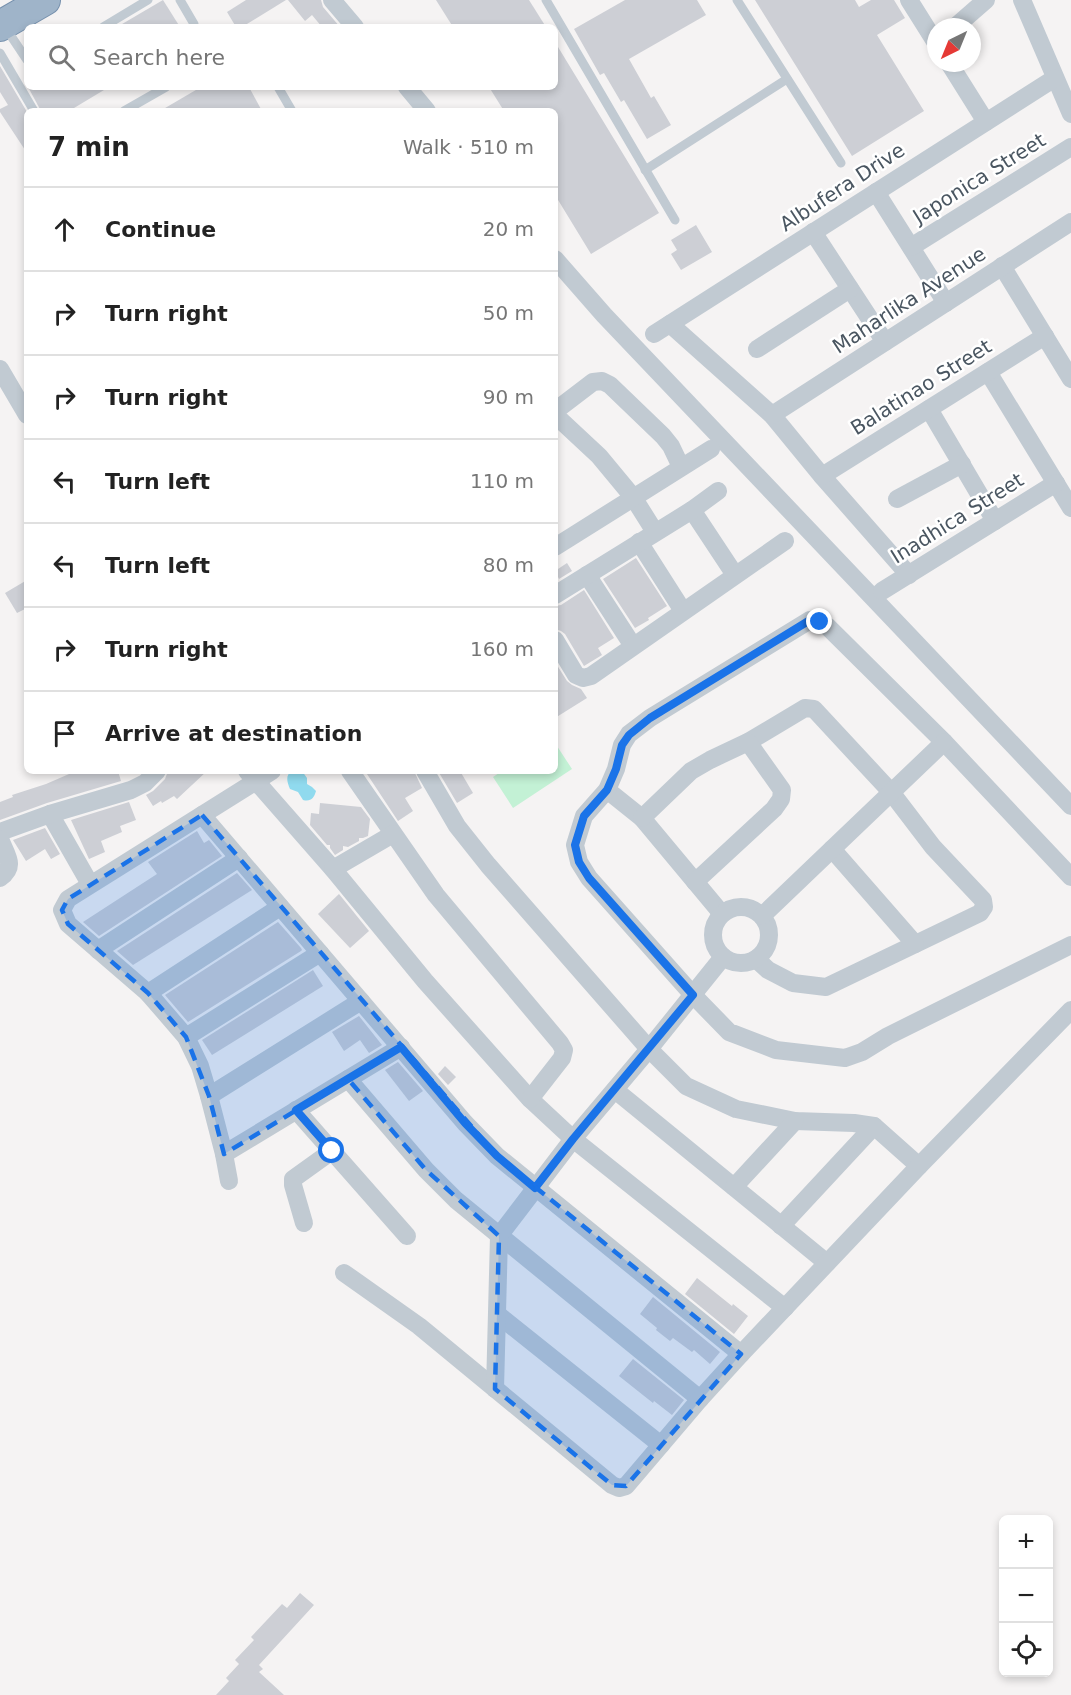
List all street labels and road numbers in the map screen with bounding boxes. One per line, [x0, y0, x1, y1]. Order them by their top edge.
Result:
street label: Japonica Street [907, 128, 1050, 229]
street label: Albufera Drive [775, 138, 909, 236]
street label: Maharlika Avenue [828, 241, 990, 359]
street label: Balatinao Street [846, 334, 996, 440]
street label: Inadhica Street [886, 467, 1028, 568]

